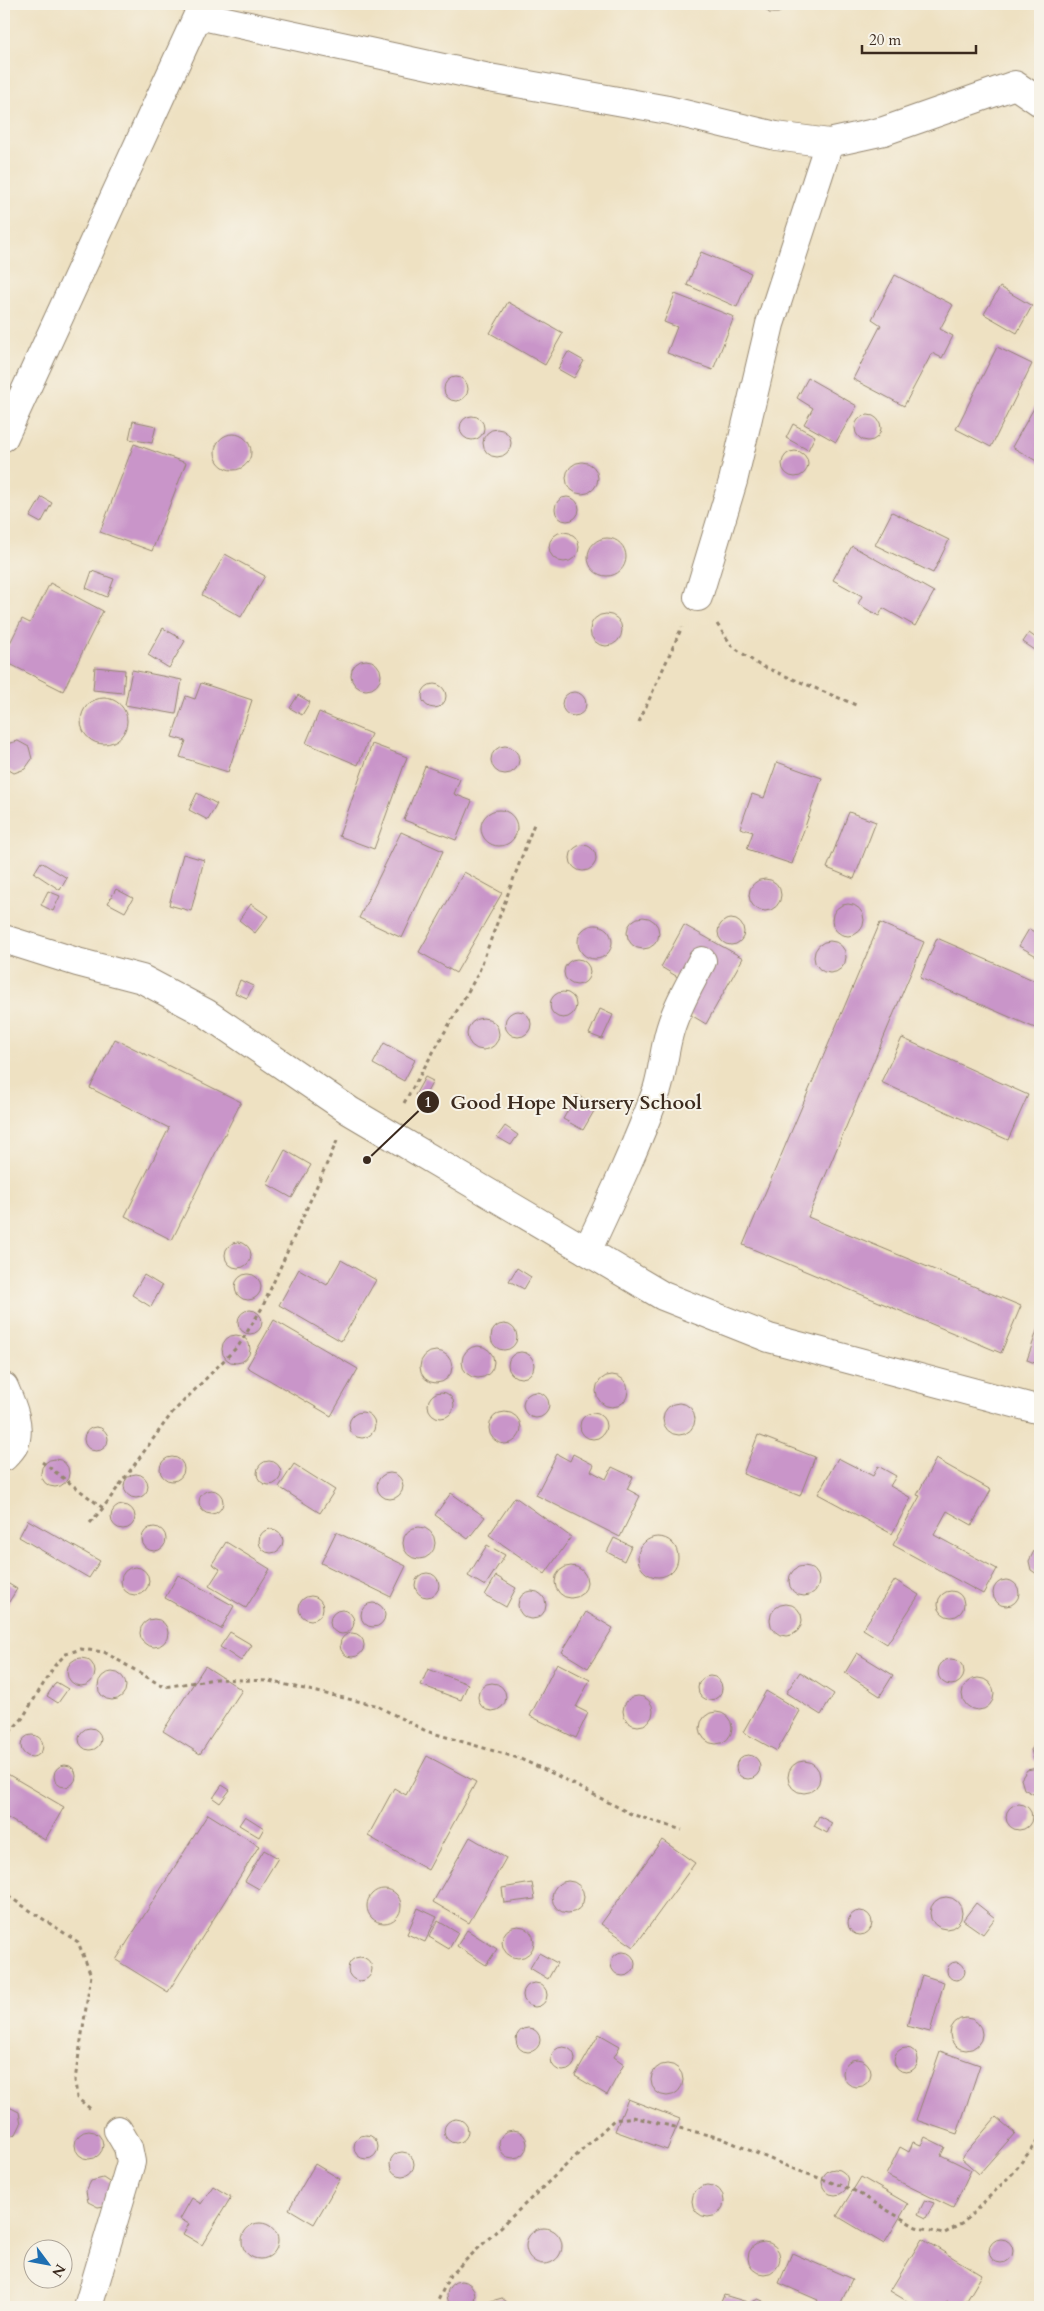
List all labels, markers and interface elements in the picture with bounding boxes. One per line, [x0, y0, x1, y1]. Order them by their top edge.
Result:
scale bar [862, 22, 975, 54]
text: 20 m [869, 30, 901, 50]
callout: Good Hope Nursery School [416, 1084, 712, 1119]
text: Good Hope Nursery School [450, 1089, 702, 1116]
text: 1 [424, 1092, 432, 1112]
north arrow [22, 2238, 72, 2288]
text: N [47, 2260, 70, 2281]

